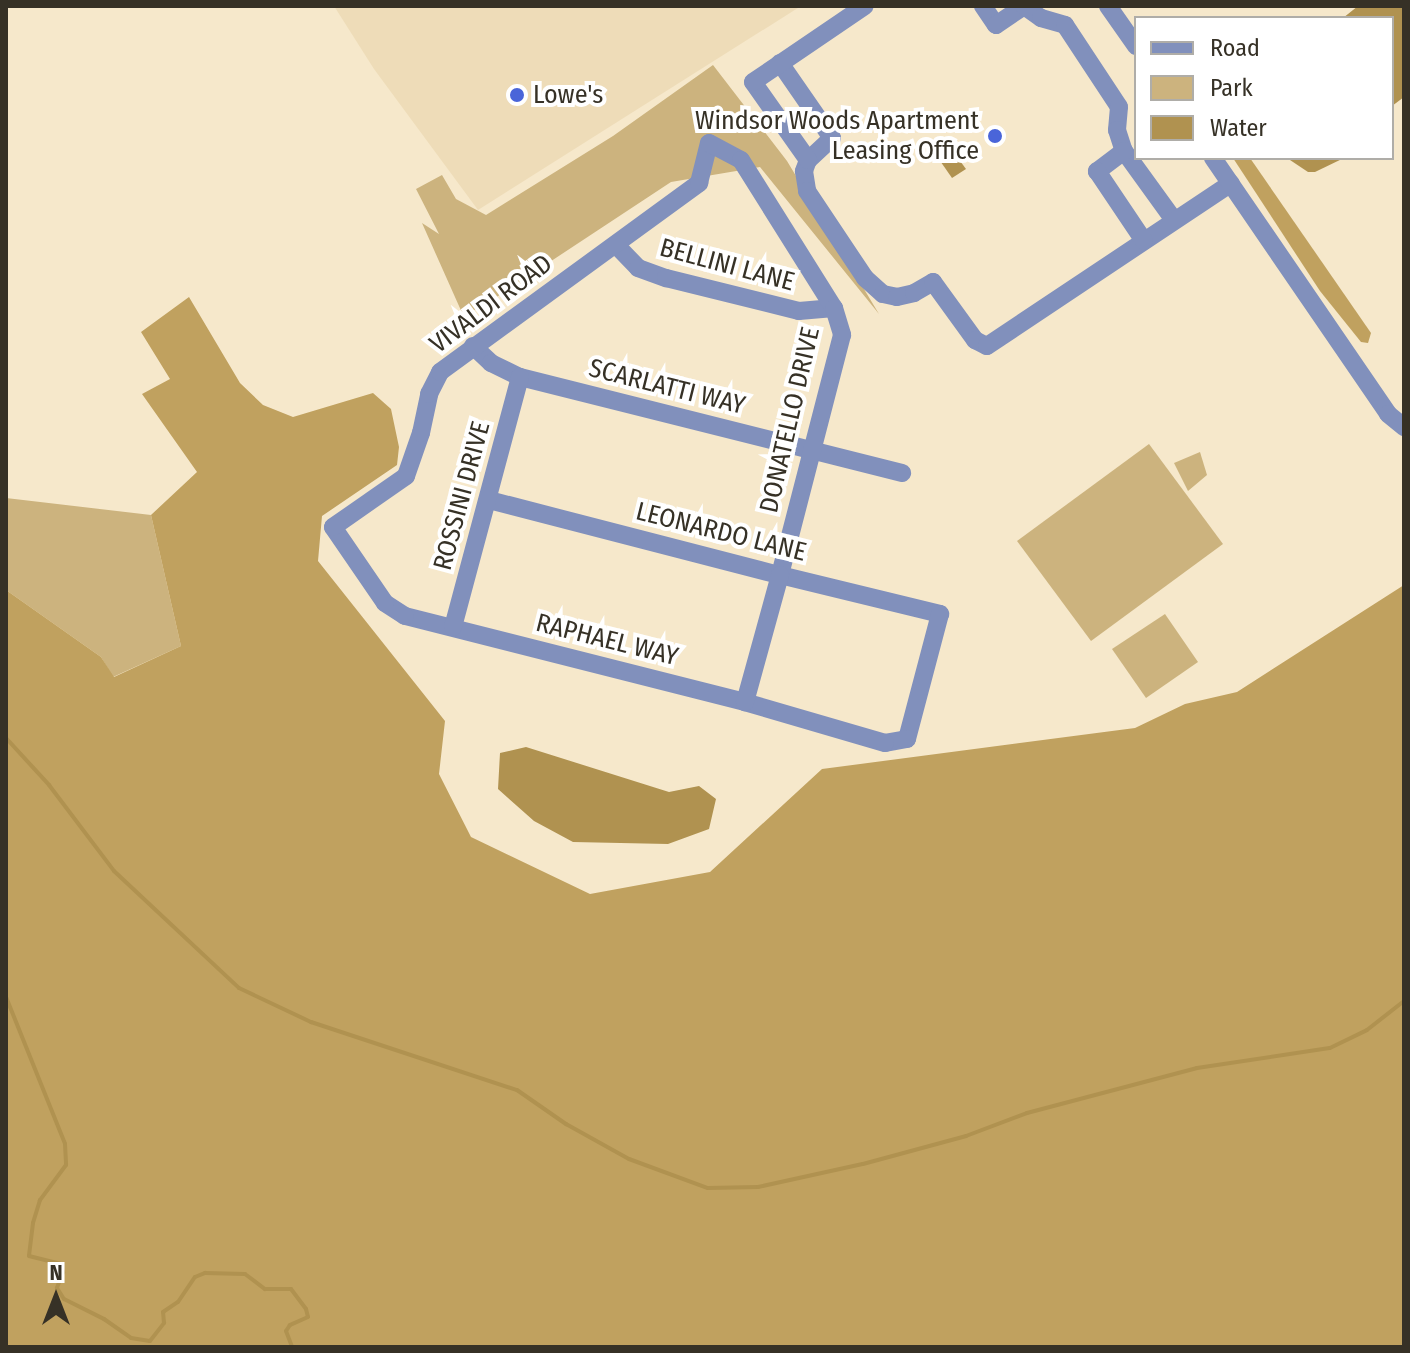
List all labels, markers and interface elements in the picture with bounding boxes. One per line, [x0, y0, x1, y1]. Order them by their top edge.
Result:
legend [1134, 16, 1394, 160]
text: Road [1210, 34, 1260, 62]
text: Park [1210, 74, 1253, 102]
place label: Lowe's [533, 79, 603, 111]
marker: Lowe's [508, 86, 526, 104]
place label: Windsor Woods Apartment Leasing Office [695, 105, 979, 166]
text: Water [1210, 114, 1267, 142]
marker: Windsor Woods Apartment Leasing Office [986, 127, 1004, 145]
street label: BELLINI LANE [656, 232, 798, 298]
street label: VIVALDI ROAD [424, 248, 558, 360]
street label: DONATELLO DRIVE [753, 324, 827, 516]
street label: SCARLATTI WAY [586, 353, 748, 421]
street label: ROSSINI DRIVE [427, 418, 497, 574]
street label: LEONARDO LANE [633, 496, 809, 568]
street label: RAPHAEL WAY [533, 607, 681, 673]
north arrow [16, 1257, 96, 1337]
text: N [49, 1259, 63, 1286]

